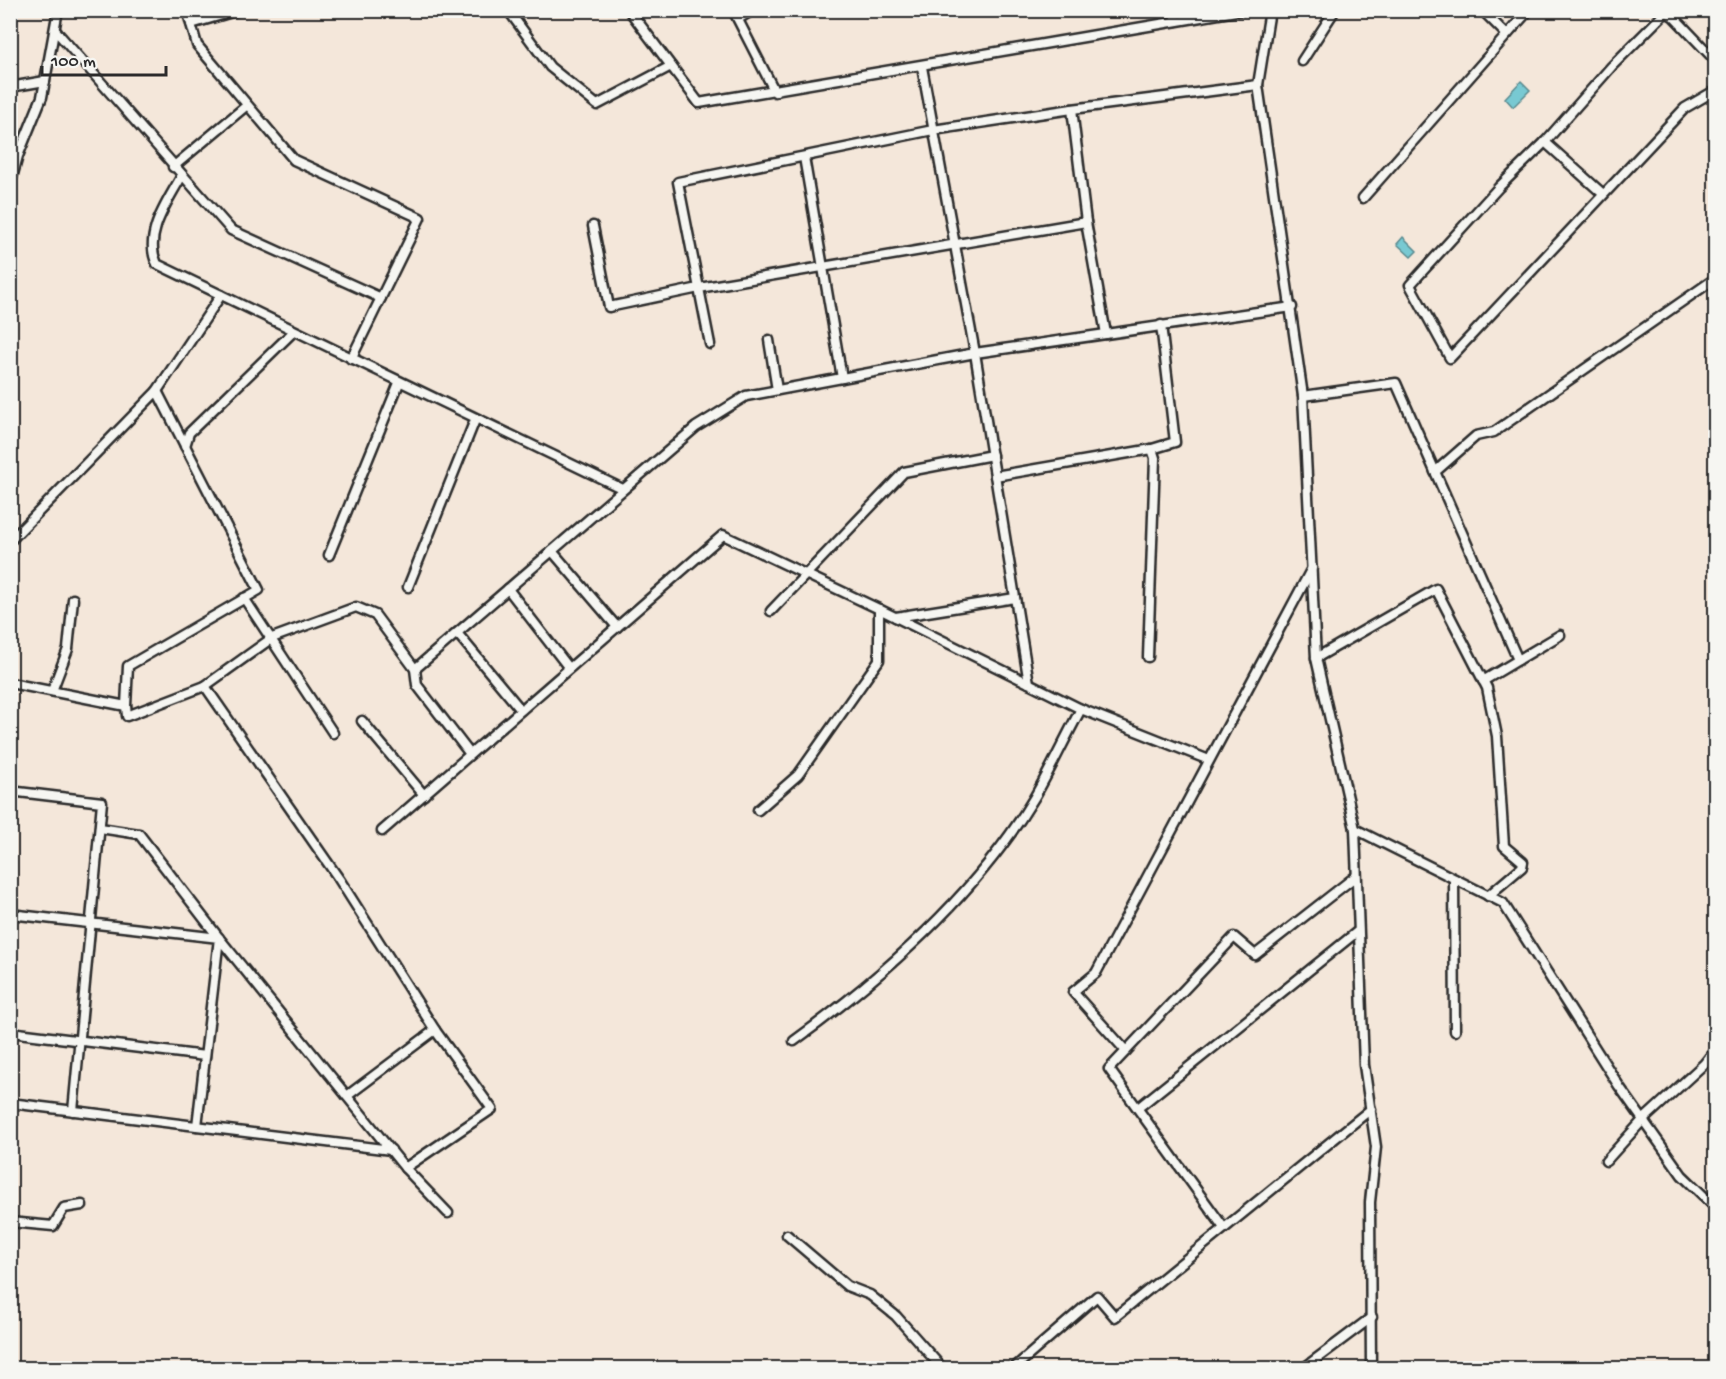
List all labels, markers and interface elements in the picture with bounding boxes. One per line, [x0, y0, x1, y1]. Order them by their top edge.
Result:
scale bar [42, 39, 166, 77]
text: 100 m [50, 52, 96, 73]

